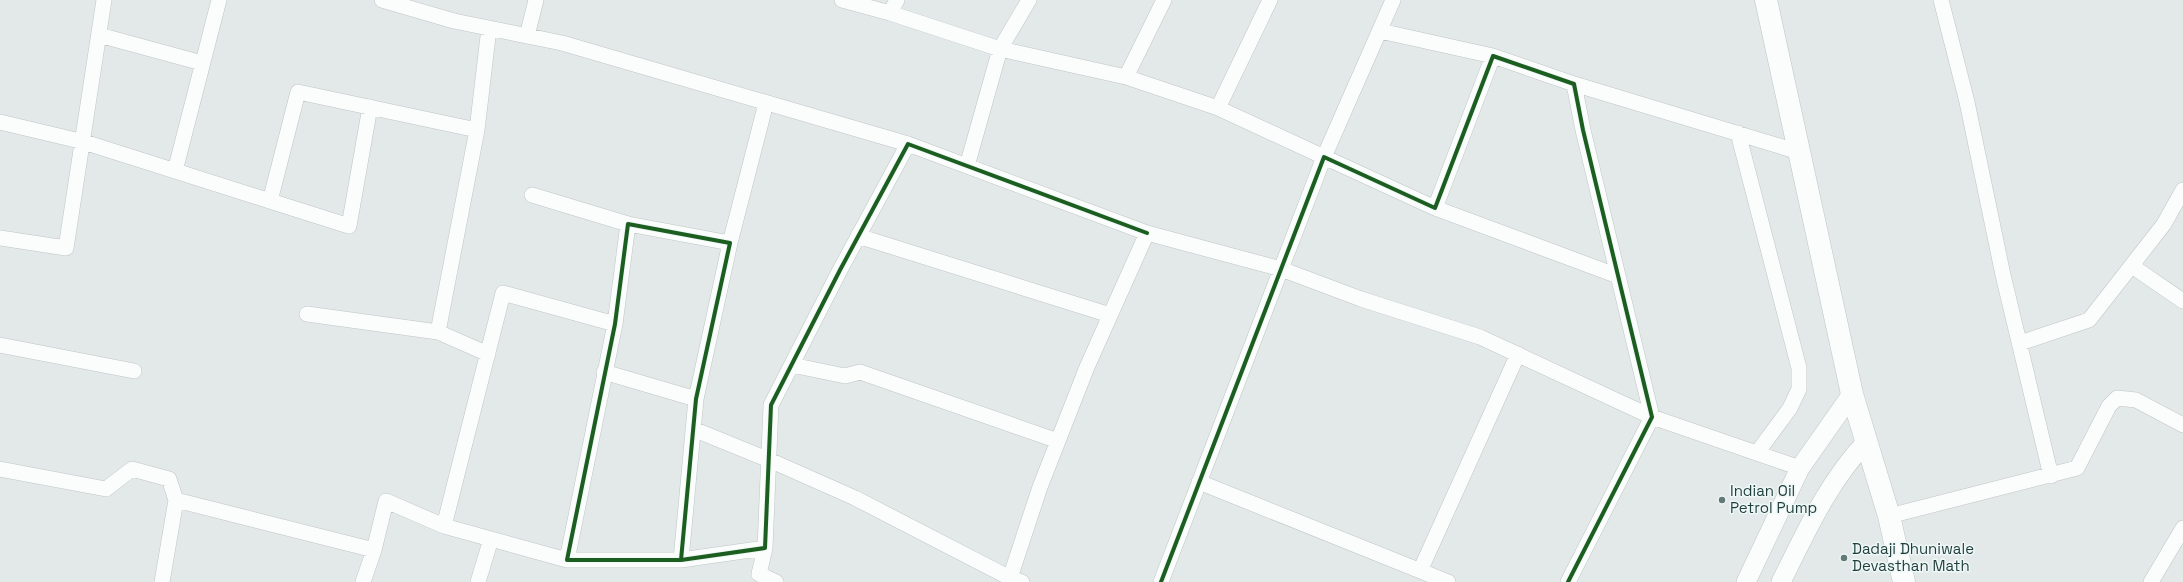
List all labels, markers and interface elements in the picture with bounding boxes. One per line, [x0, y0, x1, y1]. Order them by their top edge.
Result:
place label: Indian Oil Petrol Pump [1730, 481, 1817, 517]
marker: Indian Oil Petrol Pump [1717, 495, 1727, 505]
place label: Dadaji Dhuniwale Devasthan Math [1852, 539, 1974, 575]
marker: Dadaji Dhuniwale Devasthan Math [1839, 553, 1849, 563]

